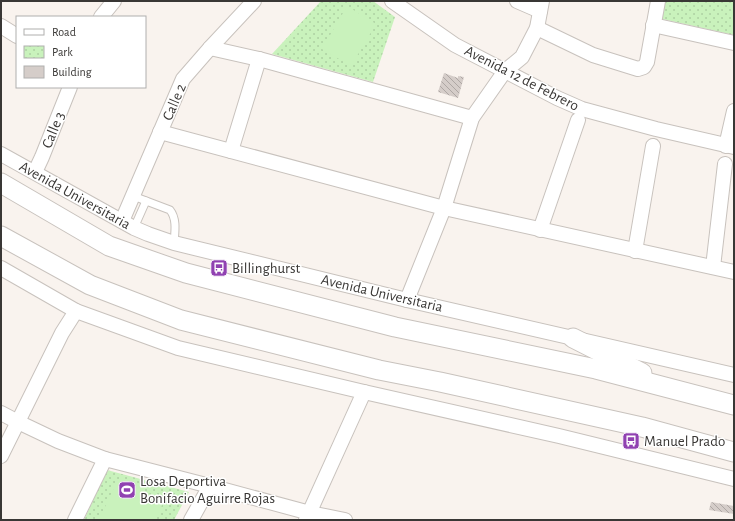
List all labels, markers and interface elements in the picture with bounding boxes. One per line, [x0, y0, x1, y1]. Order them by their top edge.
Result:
legend [16, 16, 146, 88]
text: Road [52, 26, 76, 38]
street label: Avenida 12 de Febrero [462, 43, 581, 114]
text: Park [52, 46, 73, 58]
text: Building [52, 66, 92, 78]
street label: Calle 2 [160, 81, 189, 123]
street label: Calle 3 [39, 110, 67, 150]
street label: Avenida Universitaria [17, 159, 133, 232]
bus stop icon: Billinghurst [209, 258, 229, 278]
place label: Billinghurst [232, 261, 300, 276]
street label: Avenida Universitaria [320, 272, 444, 315]
bus stop icon: Manuel Prado [621, 431, 641, 451]
place label: Manuel Prado [644, 434, 725, 449]
place label: Losa Deportiva Bonifacio Aguirre Rojas [140, 474, 275, 506]
sports icon: Losa Deportiva Bonifacio Aguirre Rojas [117, 480, 137, 500]

